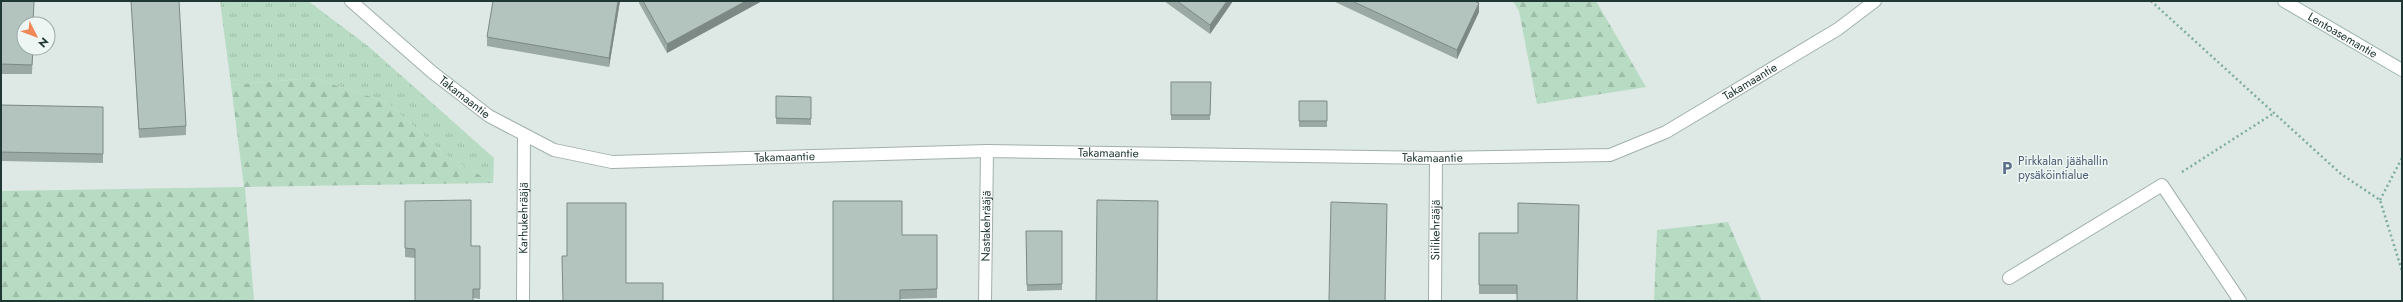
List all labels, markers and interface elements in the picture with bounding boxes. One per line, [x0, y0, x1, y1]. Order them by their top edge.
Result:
street label: Lentoasemantie [2305, 8, 2381, 63]
north arrow [16, 16, 56, 56]
text: N [35, 34, 52, 51]
street label: Takamaantie [1719, 58, 1781, 105]
street label: Takamaantie [435, 72, 494, 123]
street label: Takamaantie [1078, 143, 1139, 162]
street label: Takamaantie [754, 147, 815, 167]
street label: Takamaantie [1402, 148, 1463, 167]
place label: Pirkkalan jäähallin pysäköintialue [2018, 152, 2108, 184]
parking icon: Pirkkalan jäähallin pysäköintialue [1999, 160, 2015, 176]
street label: Karhukehrääjä [514, 182, 533, 254]
street label: Nastakehrääjä [977, 190, 995, 262]
street label: Siilikehrääjä [1426, 199, 1445, 261]

